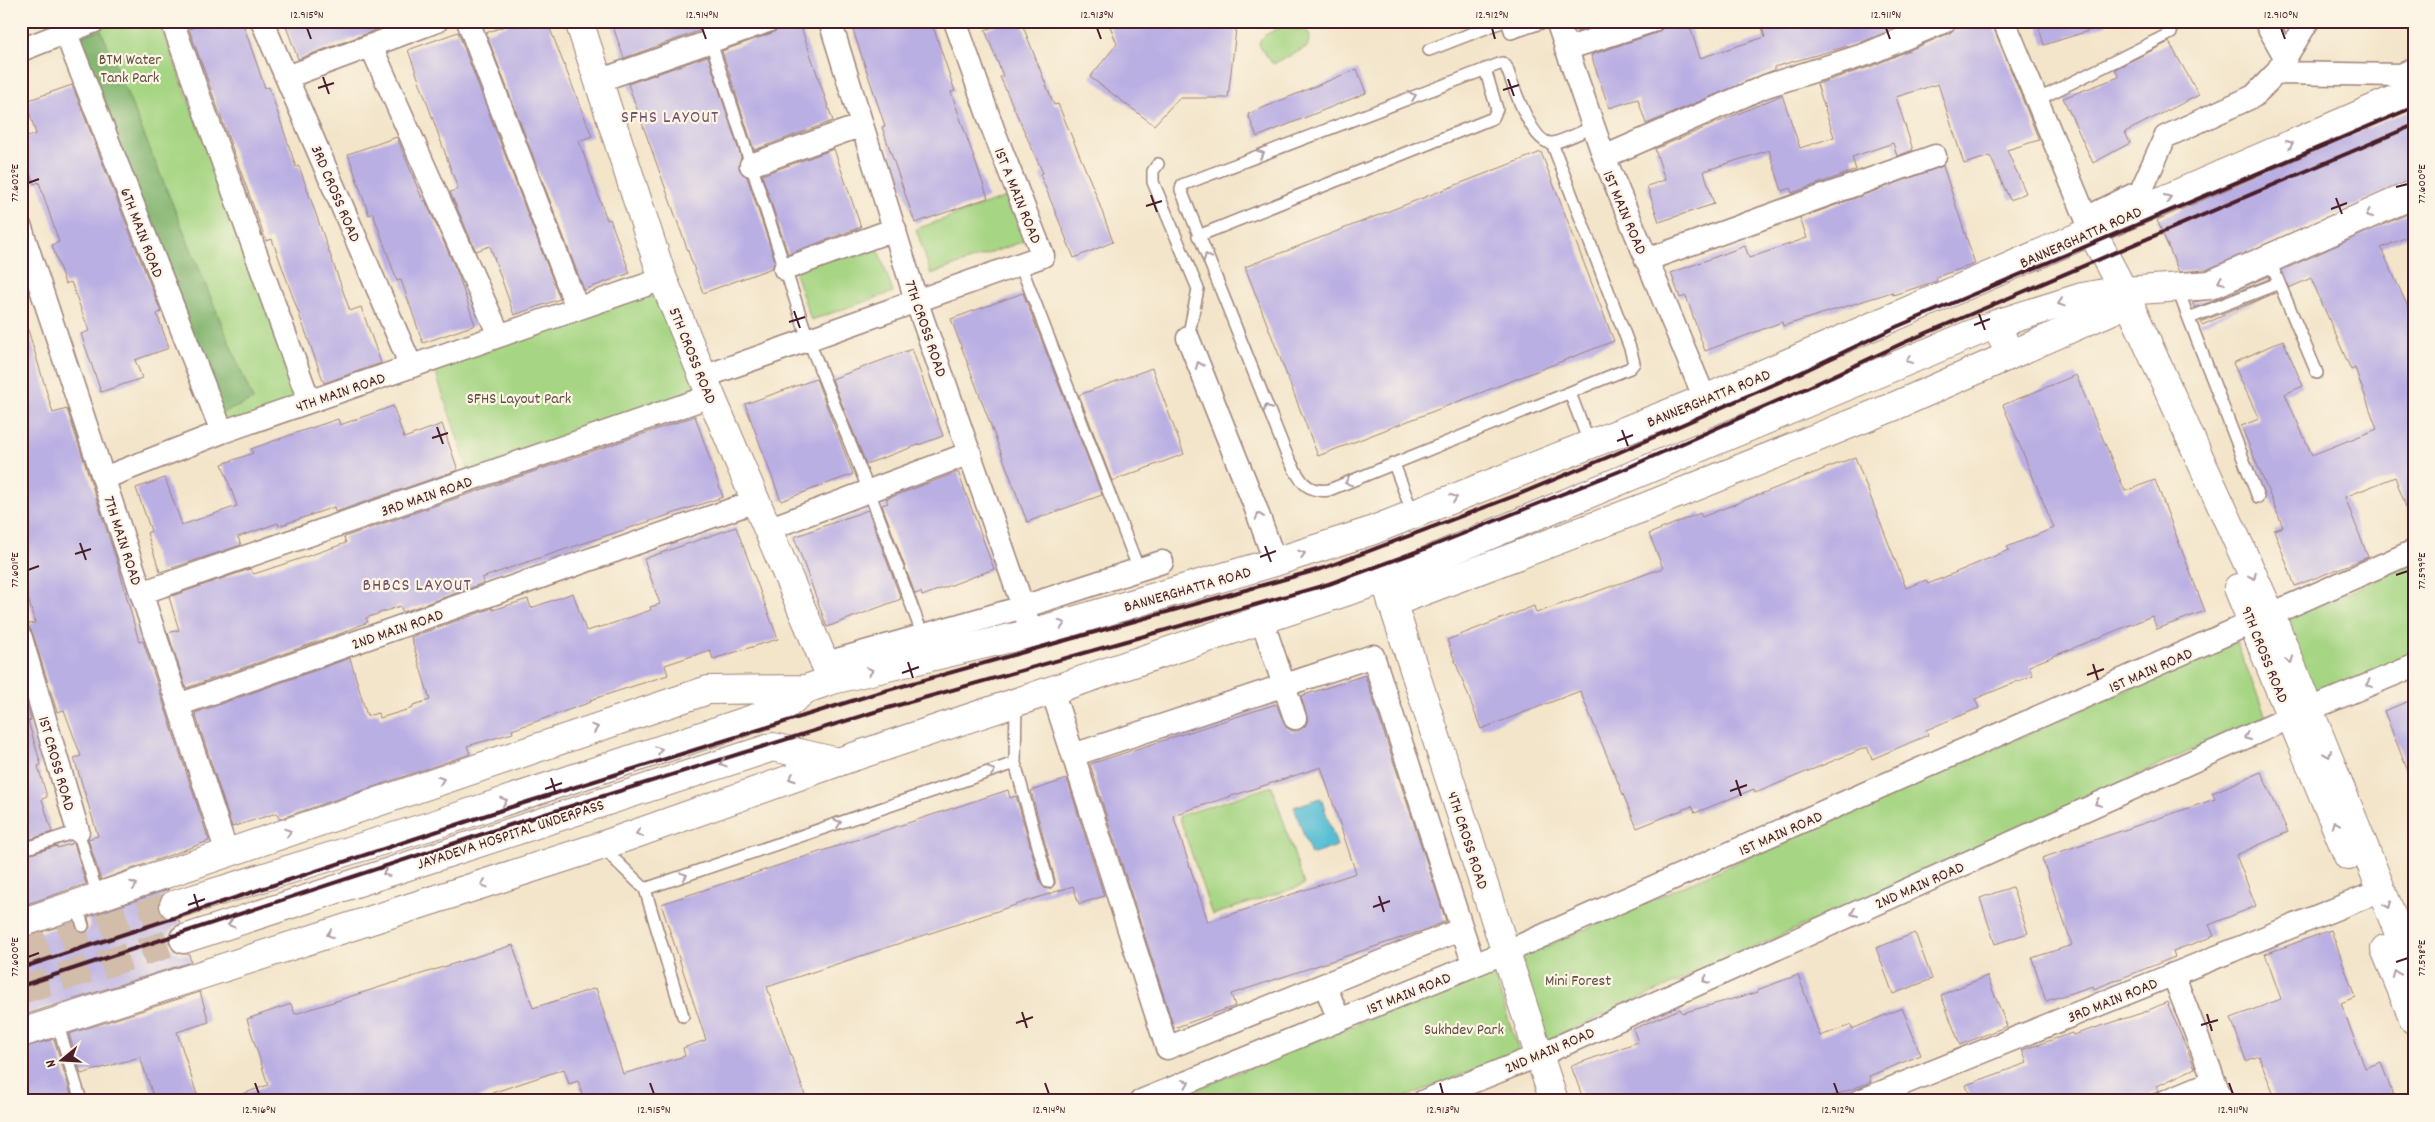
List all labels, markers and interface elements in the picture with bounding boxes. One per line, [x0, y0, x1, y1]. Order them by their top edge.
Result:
text: 12.915°N [290, 7, 324, 24]
text: 12.914°N [686, 7, 718, 24]
text: 12.913°N [1080, 7, 1114, 24]
text: 12.912°N [1475, 7, 1509, 24]
text: 12.911°N [1871, 7, 1901, 24]
text: 12.910°N [2264, 7, 2298, 24]
park label: BTM Water Tank Park [99, 49, 161, 90]
one-way arrow [1408, 92, 1417, 102]
district label: SFHS LAYOUT [621, 106, 719, 131]
one-way arrow [2285, 139, 2294, 150]
street label: 3RD CROSS ROAD [304, 142, 365, 246]
street label: 1ST A MAIN ROAD [987, 145, 1046, 247]
one-way arrow [1256, 150, 1265, 160]
text: 77.602°E [7, 163, 24, 202]
text: 77.600°E [2414, 164, 2431, 204]
street label: 1ST MAIN ROAD [1596, 167, 1652, 259]
street label: 6TH MAIN ROAD [113, 185, 168, 281]
one-way arrow [2163, 193, 2172, 204]
street label: BANNERGHATTA ROAD [2016, 201, 2146, 276]
one-way arrow [2365, 208, 2374, 219]
one-way arrow [1202, 253, 1213, 262]
one-way arrow [2217, 274, 2226, 285]
street label: 7TH CROSS ROAD [897, 277, 952, 380]
one-way arrow [2058, 298, 2066, 308]
street label: 5TH CROSS ROAD [662, 304, 722, 408]
one-way arrow [1905, 354, 1914, 365]
one-way arrow [1195, 361, 1205, 370]
street label: BANNERGHATTA ROAD [1644, 364, 1774, 435]
street label: 4TH MAIN ROAD [293, 367, 389, 419]
park label: SFHS Layout Park [467, 388, 571, 411]
one-way arrow [1263, 404, 1274, 413]
street label: 3RD MAIN ROAD [378, 471, 476, 524]
one-way arrow [1345, 476, 1353, 486]
street label: 7TH MAIN ROAD [96, 493, 147, 589]
one-way arrow [1450, 494, 1458, 504]
one-way arrow [1255, 513, 1265, 521]
one-way arrow [1297, 549, 1305, 559]
text: 77.601°E [7, 552, 24, 588]
text: 77.599°E [2414, 552, 2431, 590]
street label: BANNERGHATTA ROAD [1121, 561, 1254, 620]
one-way arrow [2247, 571, 2257, 580]
district label: BHBCS LAYOUT [362, 574, 472, 599]
street label: 9TH CROSS ROAD [2234, 603, 2293, 707]
street label: 2ND MAIN ROAD [349, 604, 447, 657]
one-way arrow [1057, 620, 1066, 630]
street label: 1ST MAIN ROAD [2106, 643, 2196, 700]
one-way arrow [2283, 655, 2294, 664]
one-way arrow [866, 666, 875, 677]
one-way arrow [2365, 678, 2374, 689]
street label: 1ST CROSS ROAD [31, 714, 80, 814]
one-way arrow [591, 724, 599, 734]
one-way arrow [2243, 730, 2252, 741]
one-way arrow [654, 746, 662, 756]
one-way arrow [2321, 749, 2332, 758]
one-way arrow [719, 757, 728, 767]
one-way arrow [987, 767, 995, 777]
one-way arrow [788, 772, 796, 782]
one-way arrow [437, 776, 445, 786]
street label: 4TH CROSS ROAD [1440, 789, 1493, 893]
street label: JAYADEVA HOSPITAL UNDERPASS [414, 794, 607, 877]
one-way arrow [500, 797, 508, 807]
one-way arrow [2094, 797, 2103, 808]
street label: 1ST MAIN ROAD [1736, 806, 1826, 863]
one-way arrow [833, 819, 842, 829]
one-way arrow [2330, 820, 2341, 829]
one-way arrow [635, 827, 644, 837]
one-way arrow [283, 828, 291, 838]
street label: 2ND MAIN ROAD [1872, 856, 1968, 916]
one-way arrow [382, 868, 390, 878]
one-way arrow [679, 872, 688, 882]
one-way arrow [481, 878, 489, 888]
one-way arrow [129, 880, 138, 890]
one-way arrow [2381, 900, 2392, 909]
one-way arrow [1850, 907, 1859, 918]
one-way arrow [228, 918, 236, 928]
one-way arrow [326, 928, 334, 938]
text: 77.600°E [7, 937, 24, 977]
text: 77.598°E [2414, 939, 2431, 976]
street label: 1ST MAIN ROAD [1363, 967, 1455, 1022]
park label: Mini Forest [1545, 970, 1611, 993]
one-way arrow [2391, 970, 2402, 979]
street label: 3RD MAIN ROAD [2064, 973, 2161, 1030]
one-way arrow [1702, 974, 1711, 984]
park label: Sukhdev Park [1424, 1019, 1504, 1042]
street label: 2ND MAIN ROAD [1502, 1022, 1598, 1081]
north arrow [38, 1034, 88, 1084]
text: N [41, 1057, 62, 1070]
one-way arrow [1181, 1078, 1190, 1089]
text: 12.916°N [242, 1102, 276, 1119]
text: 12.915°N [637, 1102, 671, 1119]
text: 12.914°N [1033, 1102, 1065, 1119]
text: 12.913°N [1426, 1102, 1460, 1119]
text: 12.912°N [1821, 1102, 1855, 1119]
text: 12.911°N [2218, 1102, 2248, 1119]

